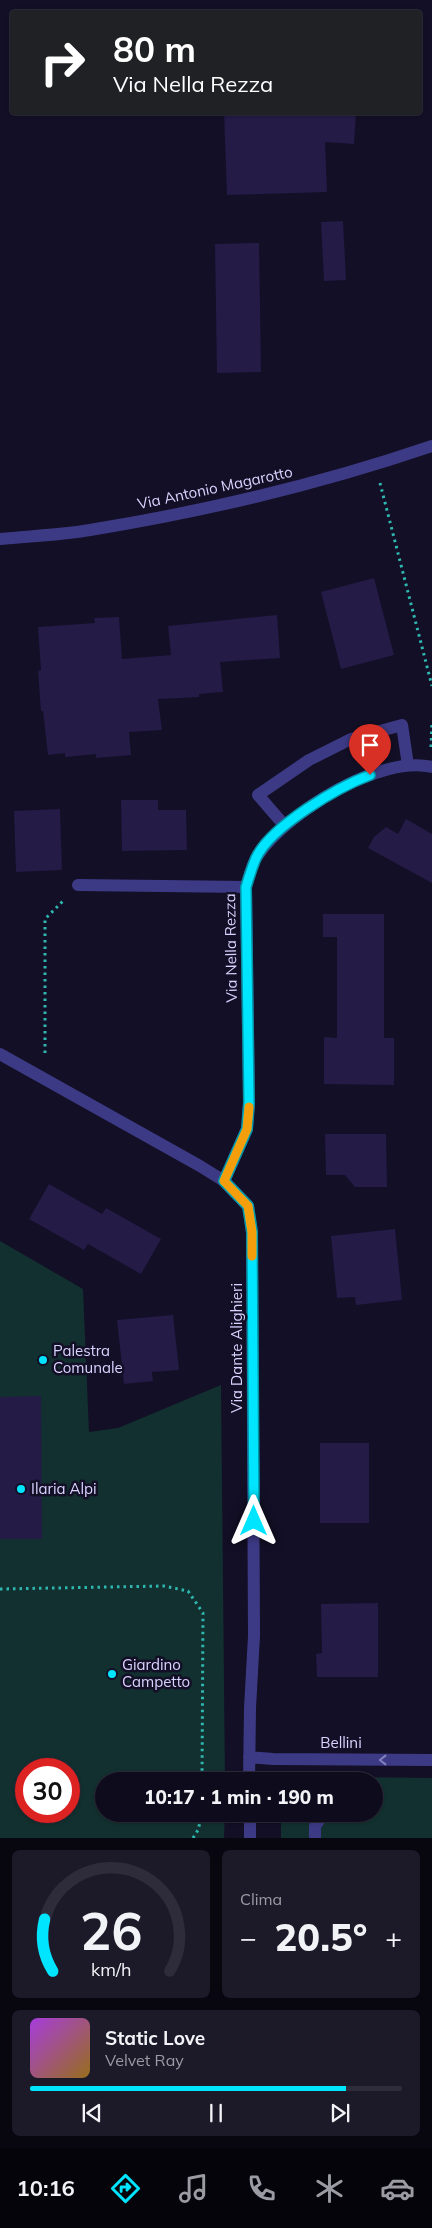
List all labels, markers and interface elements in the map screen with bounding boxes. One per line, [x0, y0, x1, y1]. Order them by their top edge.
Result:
text: 80 m [113, 27, 196, 71]
icon: right [30, 30, 95, 95]
text: Via Nella Rezza [113, 70, 273, 98]
street label: Via Antonio Magarotto [136, 462, 294, 513]
pin [349, 724, 391, 775]
icon: arrive [356, 731, 384, 759]
street label: Via Nella Rezza [220, 893, 241, 1003]
street label: Via Dante Alighieri [227, 1283, 246, 1413]
place label: Palestra Comunale [53, 1341, 123, 1377]
marker: Palestra Comunale [37, 1354, 49, 1366]
place label: Ilaria Alpi [31, 1479, 97, 1498]
marker: Ilaria Alpi [15, 1483, 27, 1495]
position arrow [227, 1494, 279, 1546]
place label: Giardino Campetto [122, 1655, 190, 1691]
marker: Giardino Campetto [106, 1668, 118, 1680]
street label: Bellini [320, 1733, 362, 1752]
one-way arrow [379, 1755, 387, 1765]
speed limit sign: 30 [15, 1758, 80, 1823]
text: 10:17 · 1 min · 190 m [144, 1785, 334, 1809]
text: Clima [240, 1889, 282, 1909]
text: 26 [80, 1898, 142, 1963]
text: 20.5° [275, 1913, 367, 1961]
text: − [240, 1920, 257, 1955]
text: + [385, 1920, 402, 1955]
text: km/h [91, 1958, 131, 1980]
text: Static Love [105, 2026, 205, 2050]
text: Velvet Ray [105, 2050, 184, 2070]
icon: previous [78, 2099, 106, 2127]
icon: pause [202, 2099, 230, 2127]
icon: next [326, 2099, 354, 2127]
icon: directions [108, 2171, 143, 2206]
icon: music [176, 2171, 211, 2206]
icon: phone [244, 2171, 279, 2206]
icon: climate [312, 2171, 347, 2206]
icon: car [380, 2171, 415, 2206]
text: 10:16 [17, 2174, 75, 2202]

